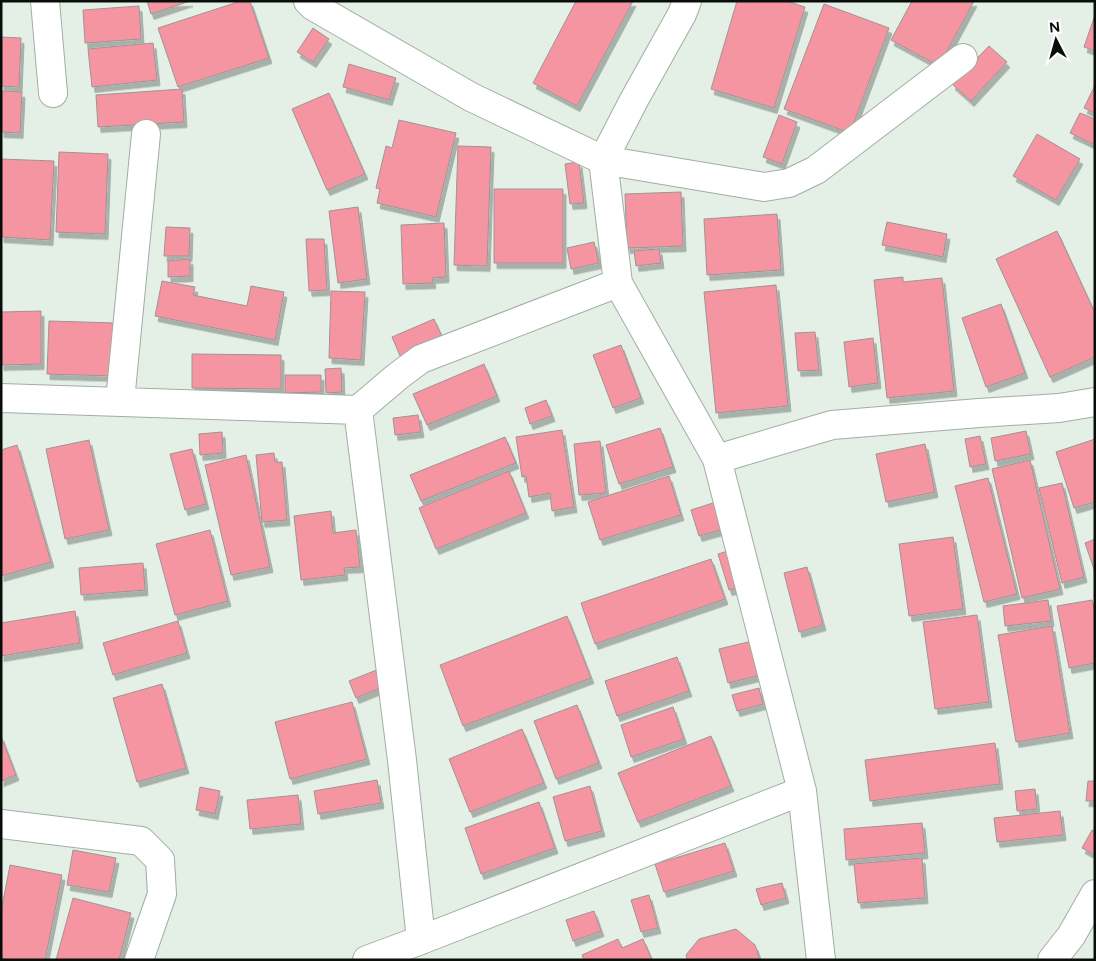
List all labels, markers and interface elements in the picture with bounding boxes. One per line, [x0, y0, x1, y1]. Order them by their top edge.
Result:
north arrow [1031, 15, 1081, 65]
text: N [1048, 19, 1061, 37]

